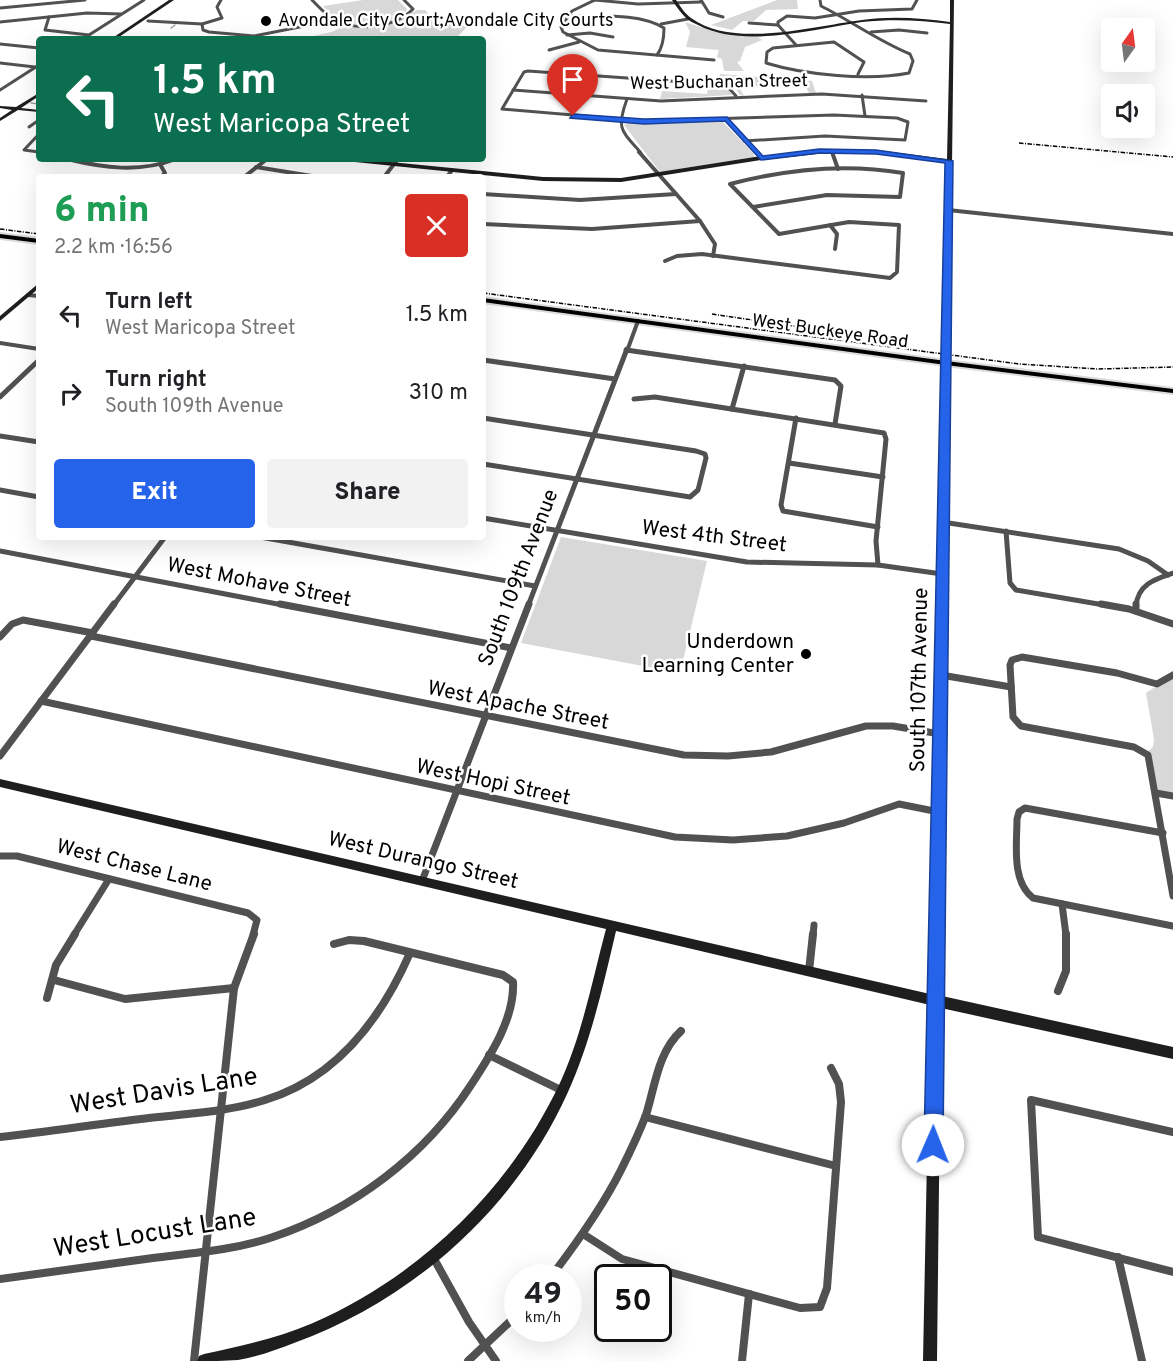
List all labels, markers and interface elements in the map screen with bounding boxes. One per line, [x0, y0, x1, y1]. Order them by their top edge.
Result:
place label: Avondale City Court;Avondale City Courts [278, 10, 614, 33]
marker: Avondale City Court;Avondale City Courts [259, 14, 273, 28]
north arrow [1101, 18, 1155, 72]
map controls [1101, 18, 1155, 138]
pin [547, 54, 598, 116]
text: 1.5 km [153, 56, 277, 109]
icon: left [54, 60, 132, 138]
icon: arrive [556, 63, 589, 96]
street label: West Buchanan Street [630, 70, 808, 96]
button: sound [1101, 84, 1155, 138]
text: West Maricopa Street [153, 108, 410, 142]
text: 6 min [54, 189, 150, 235]
button: close [405, 194, 468, 257]
text: 2.2 km · 16:56 [54, 235, 173, 261]
text: Turn left [105, 289, 193, 316]
icon: left [54, 299, 87, 332]
text: 1.5 km [406, 302, 468, 329]
street label: West Buckeye Road [750, 310, 910, 354]
text: West Maricopa Street [105, 316, 296, 342]
text: Turn right [105, 367, 207, 394]
icon: right [54, 377, 87, 410]
text: 310 m [409, 380, 468, 407]
text: South 109th Avenue [105, 394, 284, 420]
button: Exit [54, 459, 255, 528]
button: Share [267, 459, 468, 528]
street label: South 109th Avenue [473, 486, 565, 670]
street label: West 4th Street [640, 515, 788, 559]
street label: West Mohave Street [165, 552, 353, 614]
street label: South 107th Avenue [905, 587, 935, 773]
place label: Underdown Learning Center [642, 629, 794, 680]
marker: Underdown Learning Center [799, 647, 813, 661]
street label: West Apache Street [425, 675, 611, 737]
street label: West Hopi Street [413, 753, 573, 813]
street label: West Durango Street [325, 826, 521, 896]
street label: West Chase Lane [53, 834, 215, 898]
street label: West Davis Lane [68, 1061, 260, 1123]
position arrow [901, 1113, 965, 1177]
street label: West Locust Lane [51, 1202, 259, 1266]
speed limit sign: 50 [594, 1264, 672, 1342]
text: 49 [524, 1277, 562, 1314]
text: km/h [525, 1309, 561, 1328]

